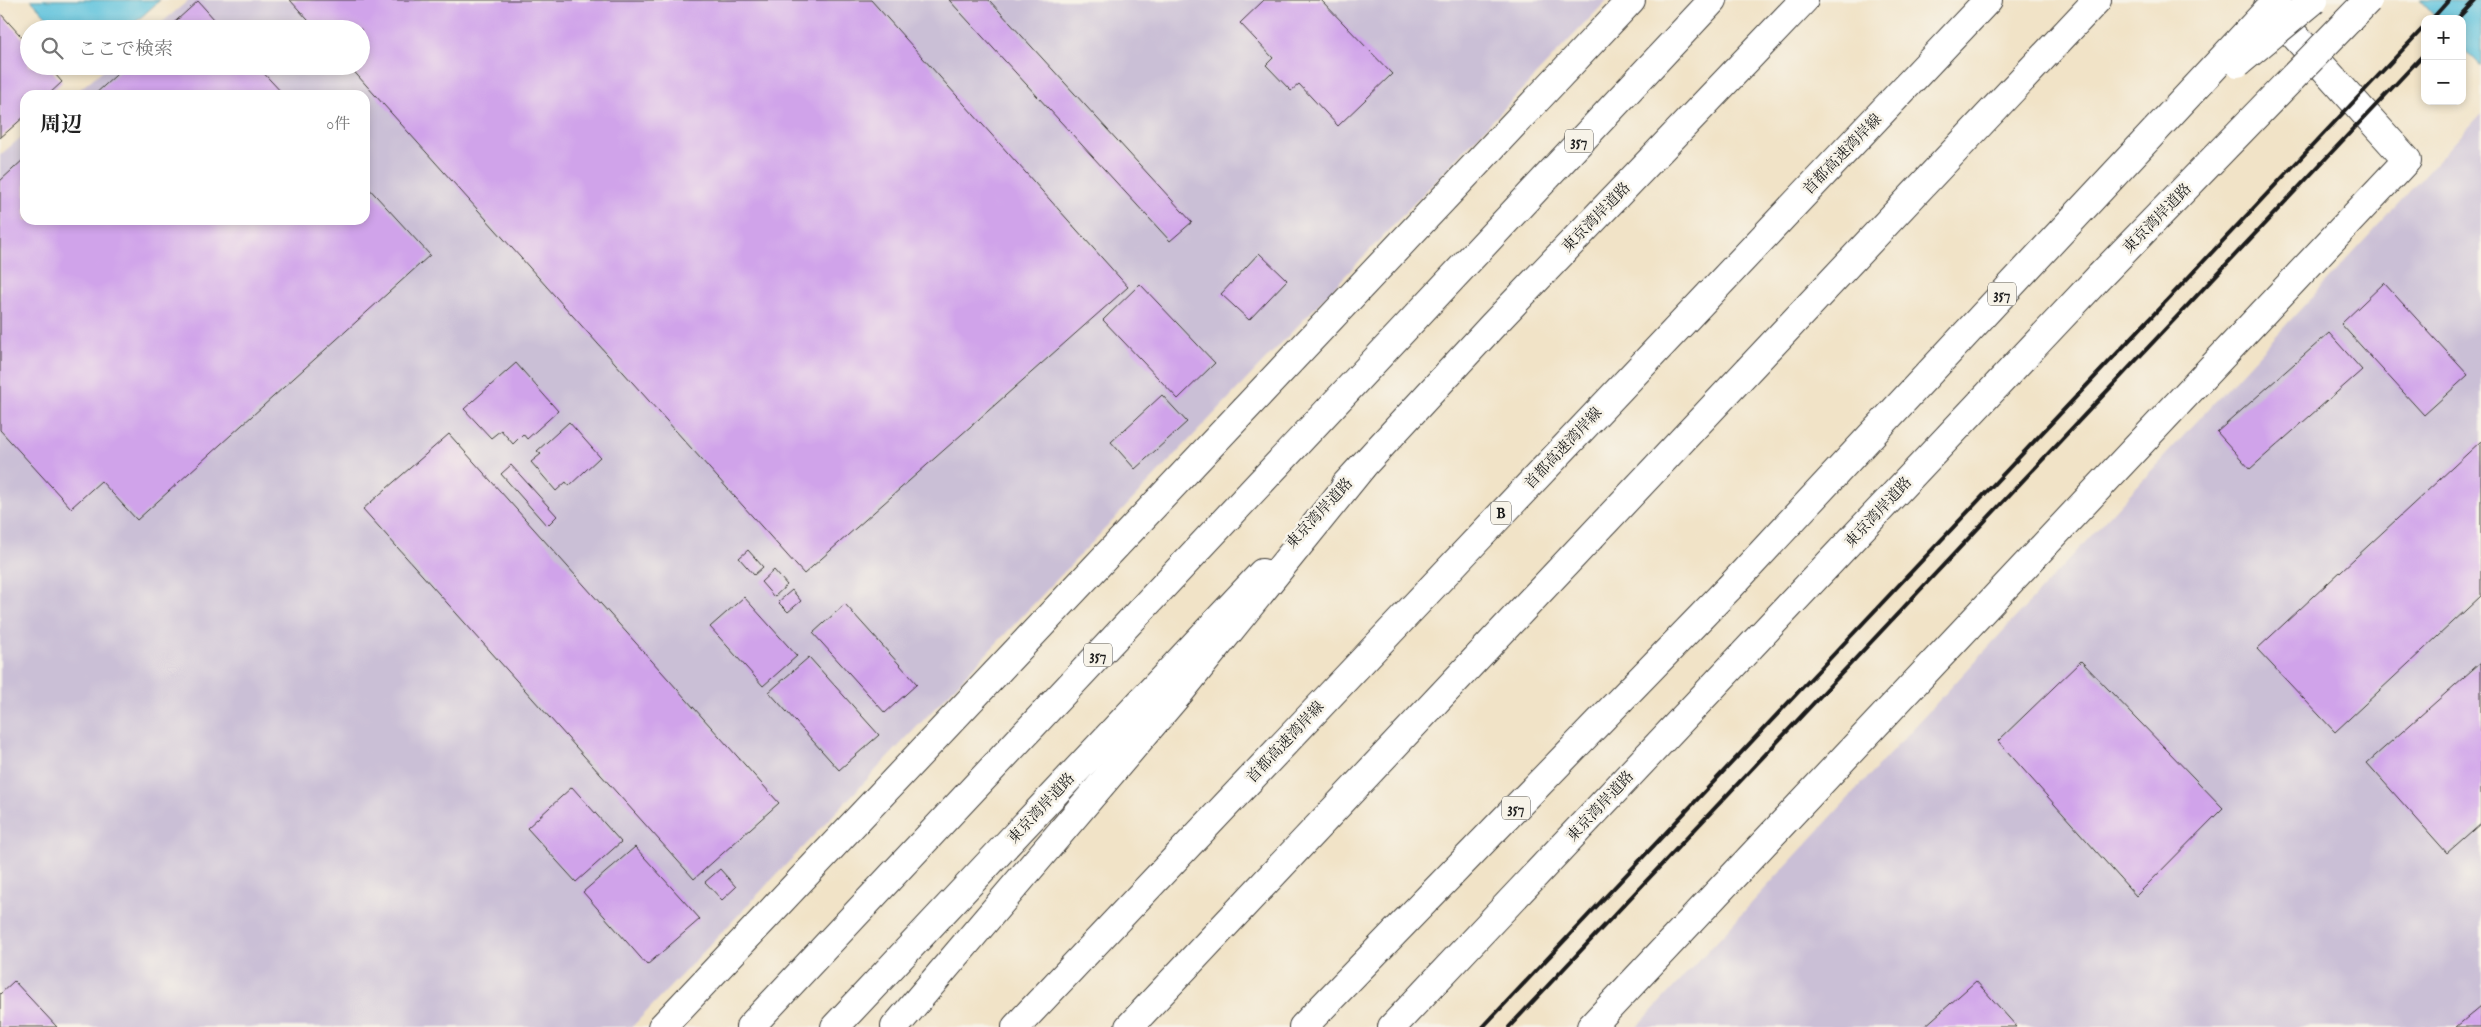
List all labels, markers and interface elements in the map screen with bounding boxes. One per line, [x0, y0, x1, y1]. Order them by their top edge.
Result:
map controls [2421, 15, 2466, 105]
button: + [2421, 15, 2466, 60]
search box [20, 20, 370, 75]
icon: search [38, 34, 66, 62]
text: ここで検索 [78, 38, 173, 62]
button: − [2421, 60, 2466, 105]
street label: 首都高速湾岸線 [1799, 110, 1886, 199]
text: 周辺 [40, 112, 82, 139]
text: 0件 [326, 115, 350, 135]
road number: 357 [1565, 130, 1593, 152]
street label: 東京湾岸道路 [1558, 178, 1634, 256]
street label: 東京湾岸道路 [2119, 179, 2195, 257]
road number: 357 [1988, 282, 2016, 306]
street label: 首都高速湾岸線 [1521, 403, 1606, 493]
street label: 東京湾岸道路 [1841, 473, 1916, 552]
street label: 東京湾岸道路 [1282, 474, 1357, 553]
road number: B [1491, 502, 1511, 524]
road number: 357 [1084, 644, 1112, 666]
street label: 首都高速湾岸線 [1243, 697, 1328, 787]
street label: 東京湾岸道路 [1563, 767, 1638, 846]
street label: 東京湾岸道路 [1004, 769, 1079, 848]
road number: 357 [1502, 796, 1530, 820]

